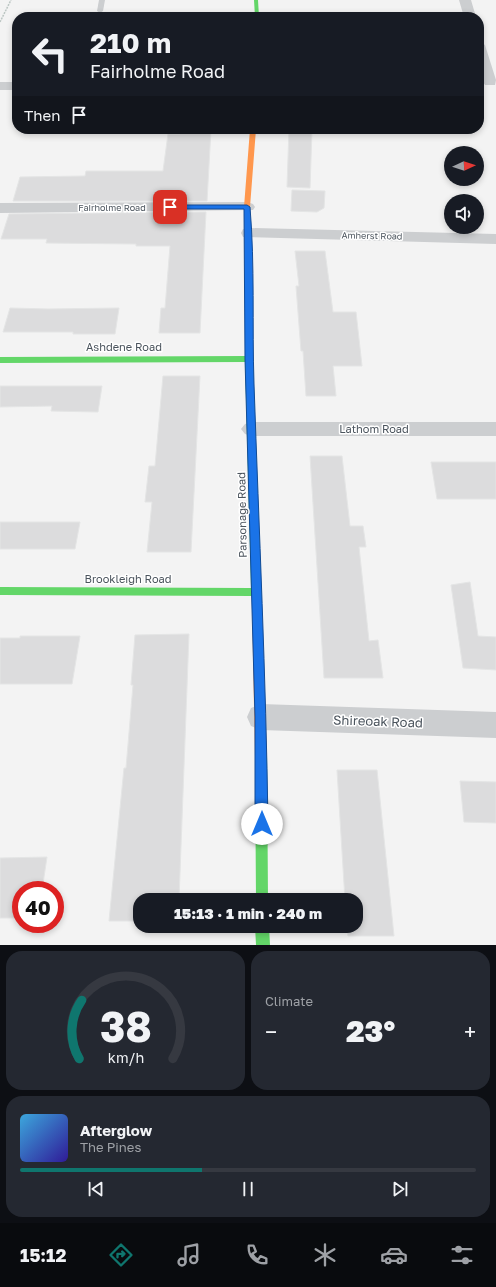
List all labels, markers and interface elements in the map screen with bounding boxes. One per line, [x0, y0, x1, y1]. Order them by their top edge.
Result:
text: 210 m [90, 26, 171, 59]
icon: left [24, 28, 76, 80]
text: Fairholme Road [90, 60, 225, 82]
icon: arrive [68, 104, 90, 126]
text: Then [24, 106, 60, 124]
north arrow [444, 146, 484, 186]
map controls [444, 146, 484, 234]
pin [153, 190, 187, 224]
button: sound [444, 194, 484, 234]
icon: arrive [159, 196, 181, 218]
street label: Fairholme Road [78, 202, 146, 213]
street label: Amherst Road [341, 229, 403, 242]
street label: Ashdene Road [86, 340, 162, 353]
street label: Lathom Road [339, 422, 409, 435]
street label: Parsonage Road [234, 472, 249, 558]
street label: Brookleigh Road [85, 572, 171, 585]
street label: Shireoak Road [333, 711, 423, 731]
position arrow [241, 803, 283, 845]
speed limit sign: 40 [12, 881, 64, 933]
text: 15:13 · 1 min · 240 m [174, 904, 322, 922]
text: Climate [265, 993, 313, 1009]
text: 38 [100, 1000, 152, 1050]
text: 23° [346, 1013, 395, 1049]
text: − [265, 1018, 277, 1045]
text: + [464, 1018, 476, 1045]
text: km/h [107, 1048, 144, 1065]
text: Afterglow [80, 1121, 152, 1139]
text: The Pines [80, 1139, 141, 1155]
icon: previous [85, 1178, 107, 1200]
icon: pause [237, 1178, 259, 1200]
icon: next [389, 1178, 411, 1200]
icon: directions [107, 1241, 135, 1269]
icon: music [175, 1241, 203, 1269]
icon: phone [243, 1241, 271, 1269]
icon: climate [311, 1241, 339, 1269]
icon: car [380, 1241, 408, 1269]
icon: filters [448, 1241, 476, 1269]
text: 15:12 [20, 1244, 66, 1266]

